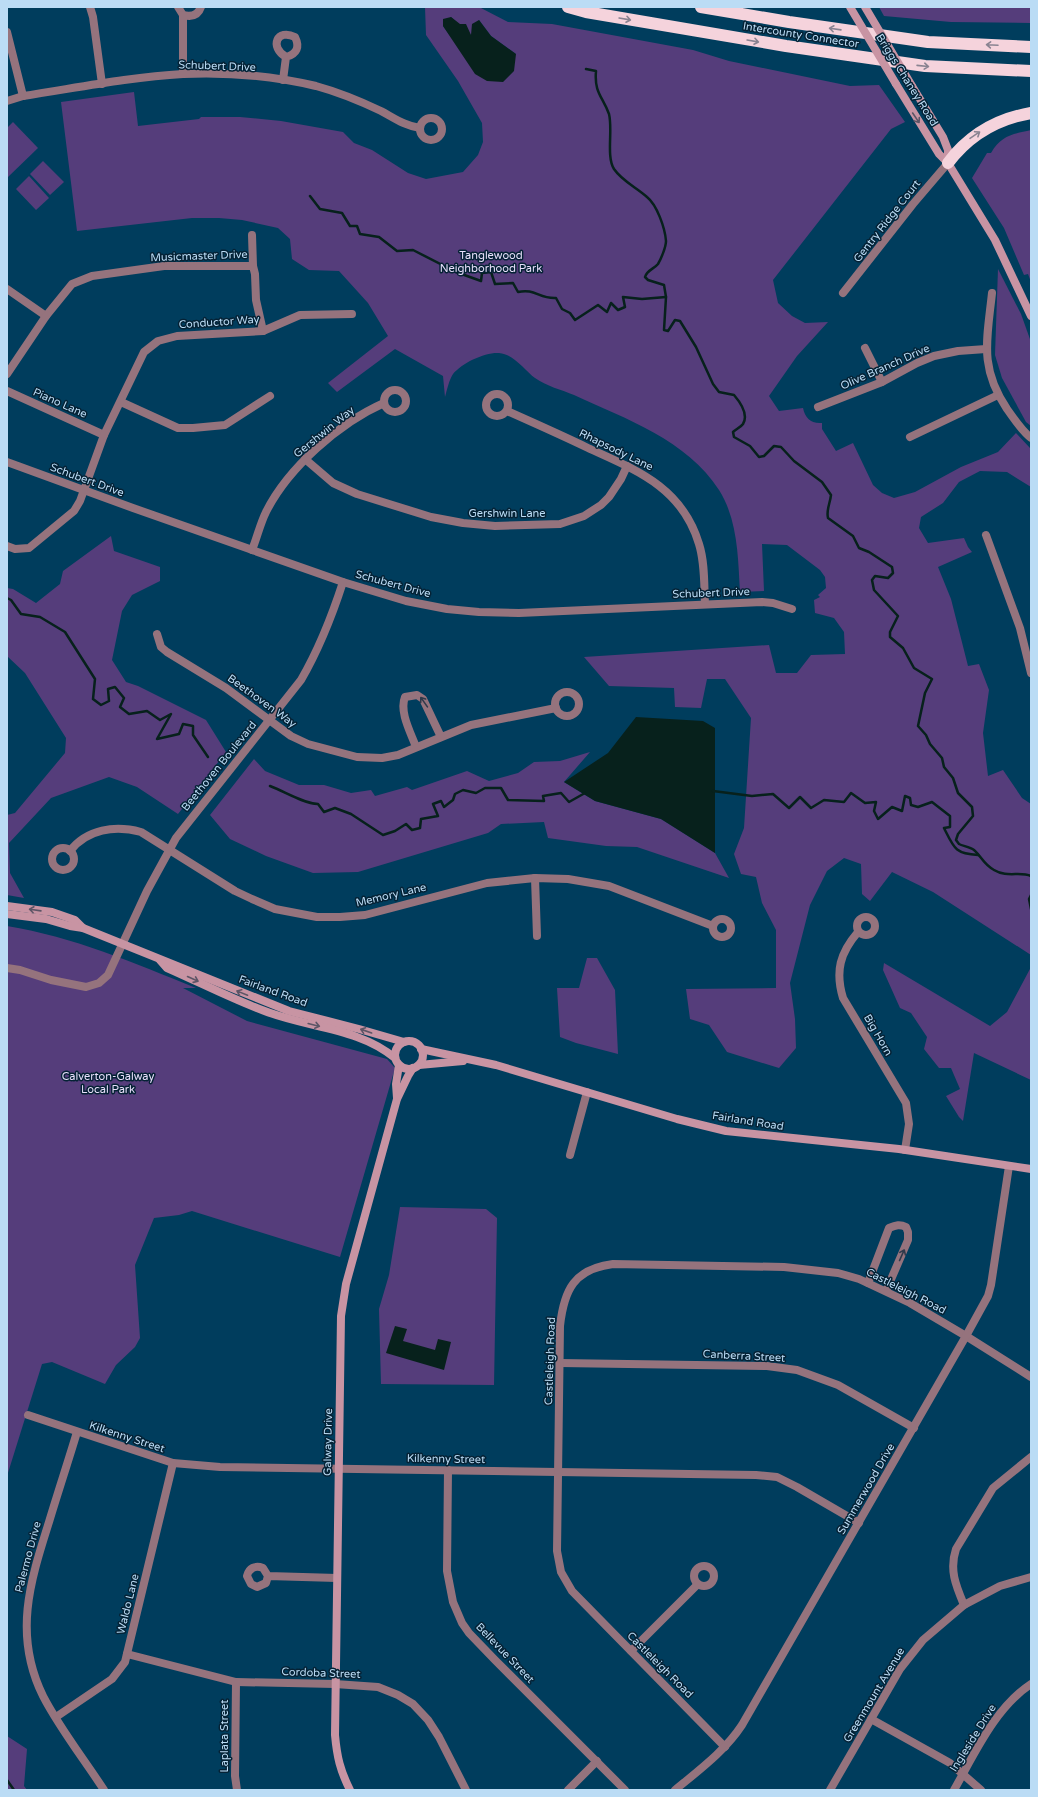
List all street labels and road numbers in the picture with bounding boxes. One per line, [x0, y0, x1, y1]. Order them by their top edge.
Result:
street label: Intercounty Connector [742, 19, 861, 51]
street label: Briggs Chaney Road [873, 31, 941, 129]
street label: Schubert Drive [178, 58, 256, 74]
street label: Gentry Ridge Court [851, 177, 923, 265]
street label: Musicmaster Drive [150, 248, 248, 264]
street label: Conductor Way [178, 313, 260, 331]
street label: Olive Branch Drive [838, 341, 932, 393]
street label: Piano Lane [31, 385, 89, 421]
street label: Gershwin Way [291, 404, 357, 460]
street label: Rhapsody Lane [577, 426, 655, 474]
street label: Schubert Drive [48, 461, 126, 499]
street label: Gershwin Lane [468, 507, 546, 520]
street label: Schubert Drive [354, 568, 432, 600]
street label: Schubert Drive [672, 585, 750, 601]
street label: Beethoven Way [225, 672, 299, 730]
street label: Beethoven Boulevard [179, 718, 259, 814]
street label: Memory Lane [354, 881, 428, 909]
street label: Fairland Road [237, 973, 309, 1009]
street label: Big Horn [861, 1012, 895, 1058]
street label: Fairland Road [711, 1109, 785, 1133]
street label: Castleleigh Road [864, 1265, 948, 1317]
street label: Castleleigh Road [542, 1317, 558, 1405]
street label: Canberra Street [702, 1347, 786, 1365]
street label: Galway Drive [321, 1408, 335, 1476]
street label: Kilkenny Street [88, 1419, 166, 1455]
street label: Summerwood Drive [835, 1441, 897, 1537]
street label: Kilkenny Street [407, 1452, 485, 1466]
street label: Palermo Drive [12, 1520, 44, 1594]
street label: Waldo Lane [114, 1573, 142, 1635]
street label: Bellevue Street [473, 1620, 537, 1686]
street label: Castleleigh Road [624, 1629, 696, 1701]
street label: Greenmount Avenue [841, 1645, 907, 1745]
street label: Cordoba Street [281, 1665, 361, 1681]
street label: Laplata Street [218, 1700, 231, 1772]
street label: Ingleside Drive [947, 1702, 999, 1774]

